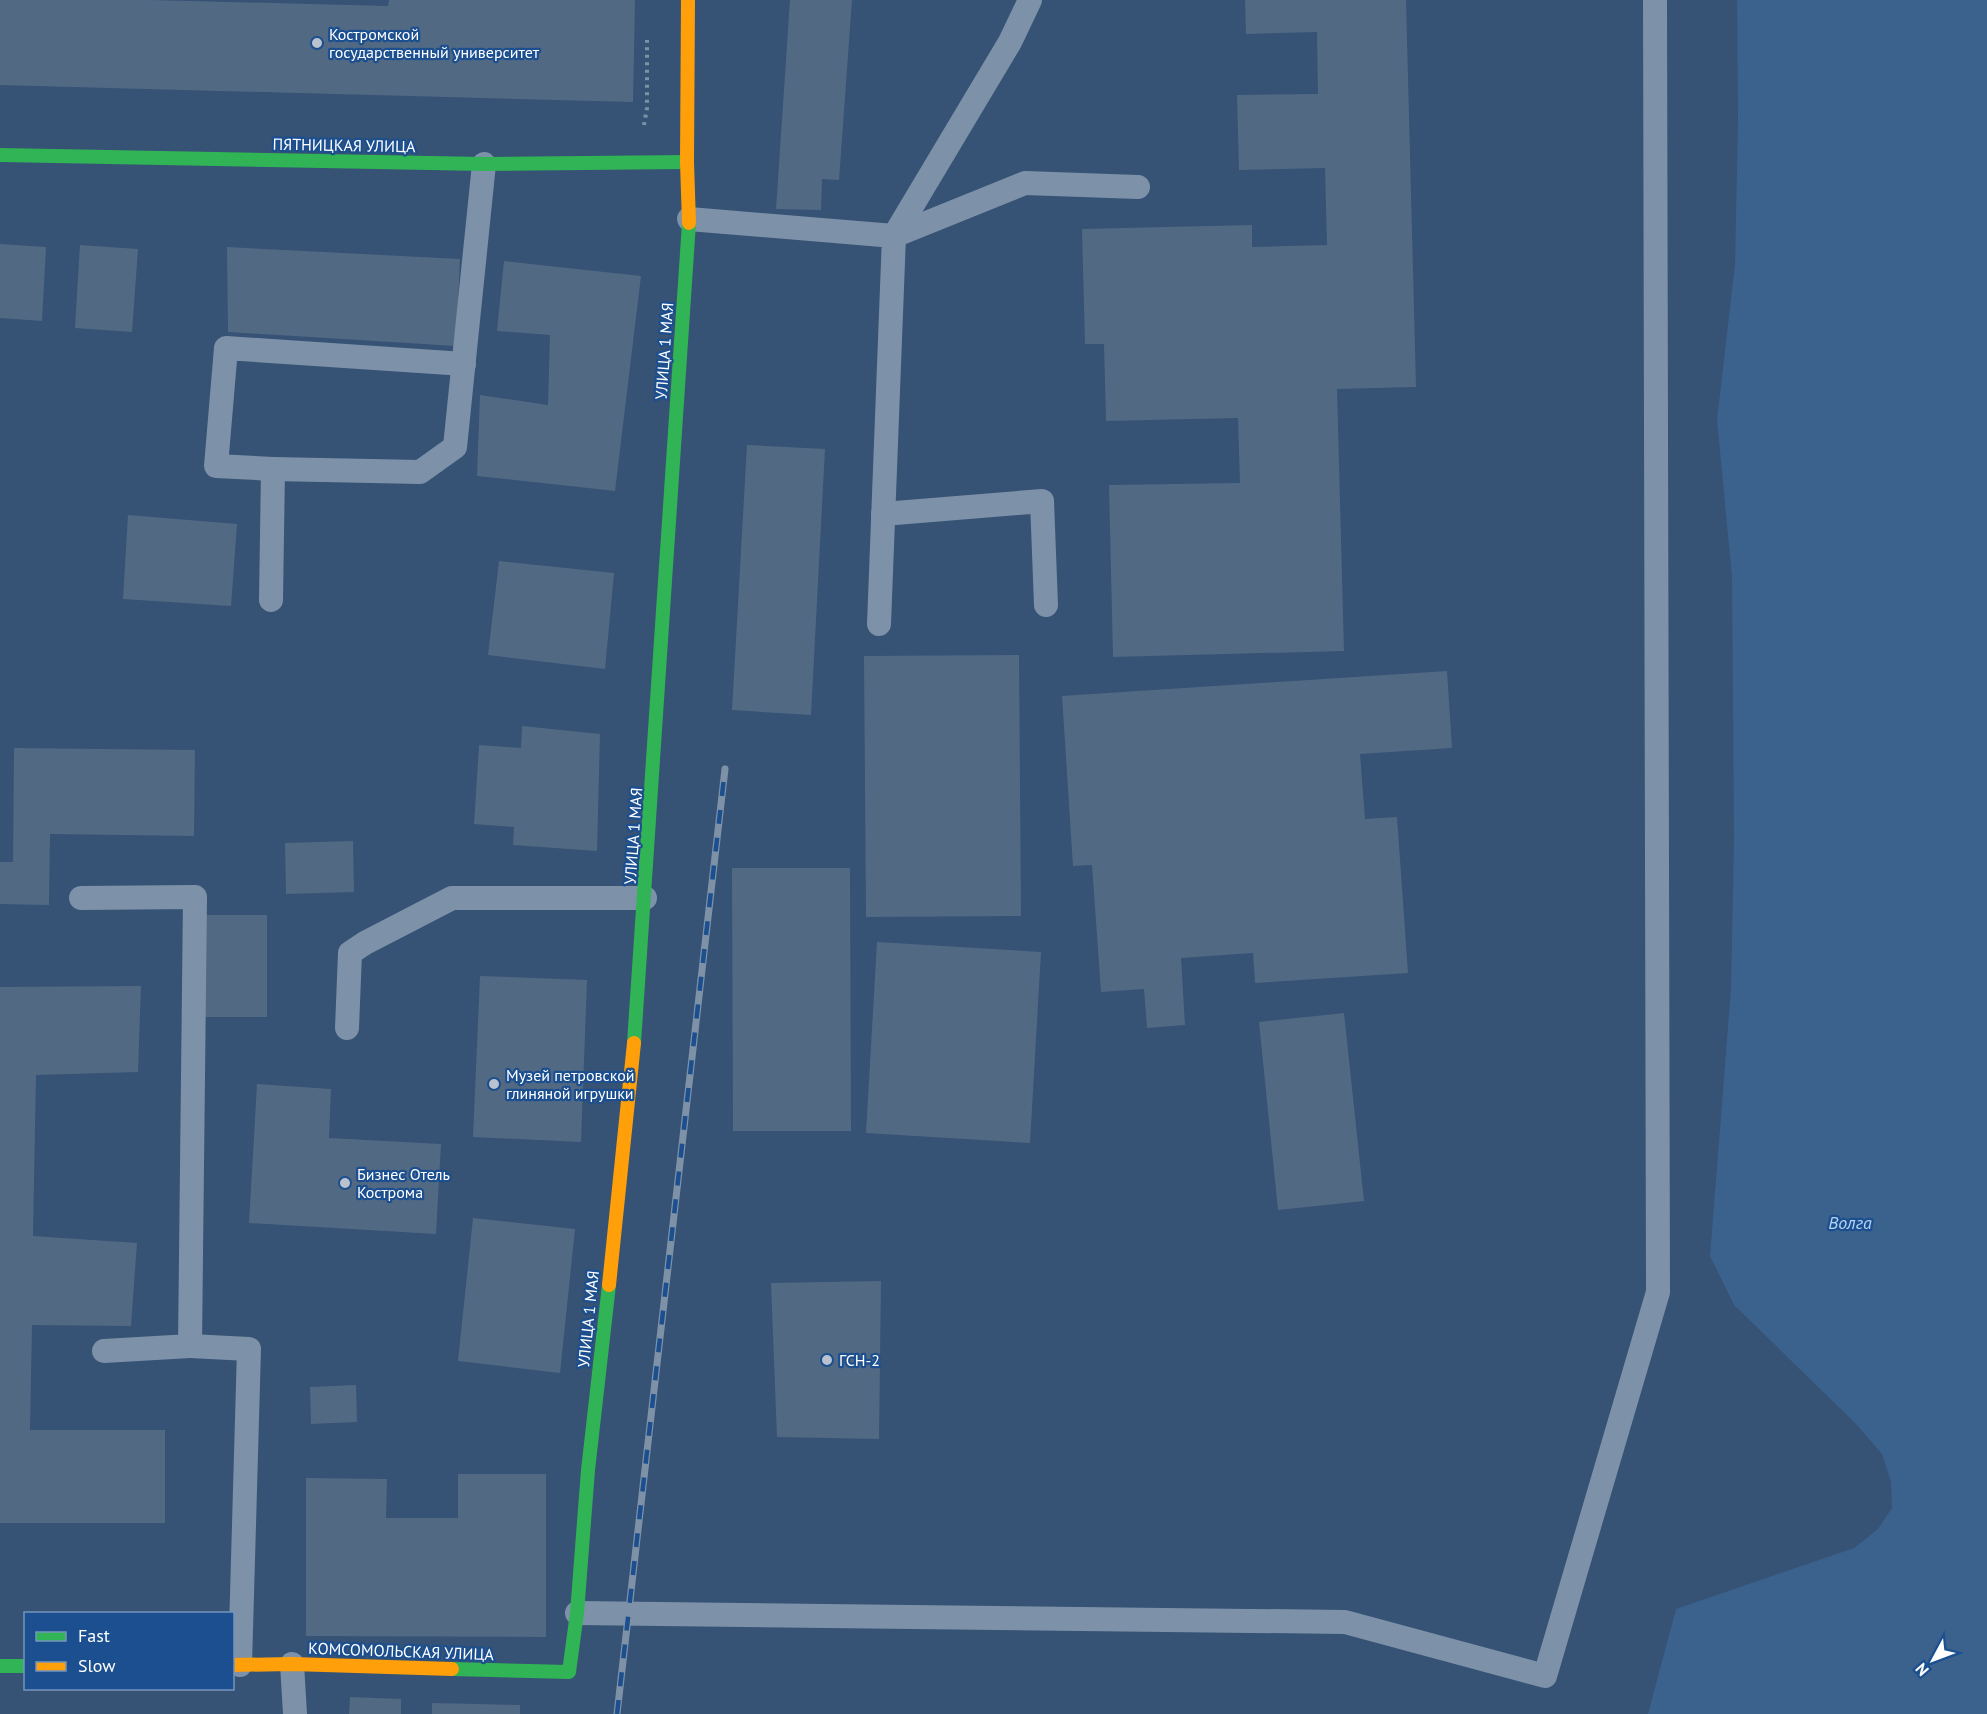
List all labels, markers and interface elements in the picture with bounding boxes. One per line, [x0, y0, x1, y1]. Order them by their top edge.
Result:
place label: Костромской государственный университет [329, 24, 540, 62]
marker: Костромской государственный университет [310, 36, 324, 50]
street label: ПЯТНИЦКАЯ УЛИЦА [272, 134, 416, 156]
street label: УЛИЦА 1 МАЯ [651, 302, 677, 400]
street label: УЛИЦА 1 МАЯ [620, 787, 646, 885]
place label: Музей петровской глиняной игрушки [506, 1065, 635, 1103]
marker: Музей петровской глиняной игрушки [487, 1077, 501, 1091]
place label: Бизнес Отель Кострома [357, 1164, 450, 1202]
marker: Бизнес Отель Кострома [338, 1176, 352, 1190]
water label: Волга [1828, 1211, 1872, 1234]
street label: УЛИЦА 1 МАЯ [573, 1270, 603, 1368]
place label: ГСН-2 [839, 1350, 880, 1370]
marker: ГСН-2 [820, 1353, 834, 1367]
legend [24, 1612, 234, 1690]
text: Fast [78, 1624, 110, 1647]
north arrow [1903, 1630, 1963, 1690]
street label: КОМСОМОЛЬСКАЯ УЛИЦА [308, 1638, 495, 1664]
text: Slow [78, 1654, 116, 1677]
text: N [1911, 1659, 1933, 1680]

